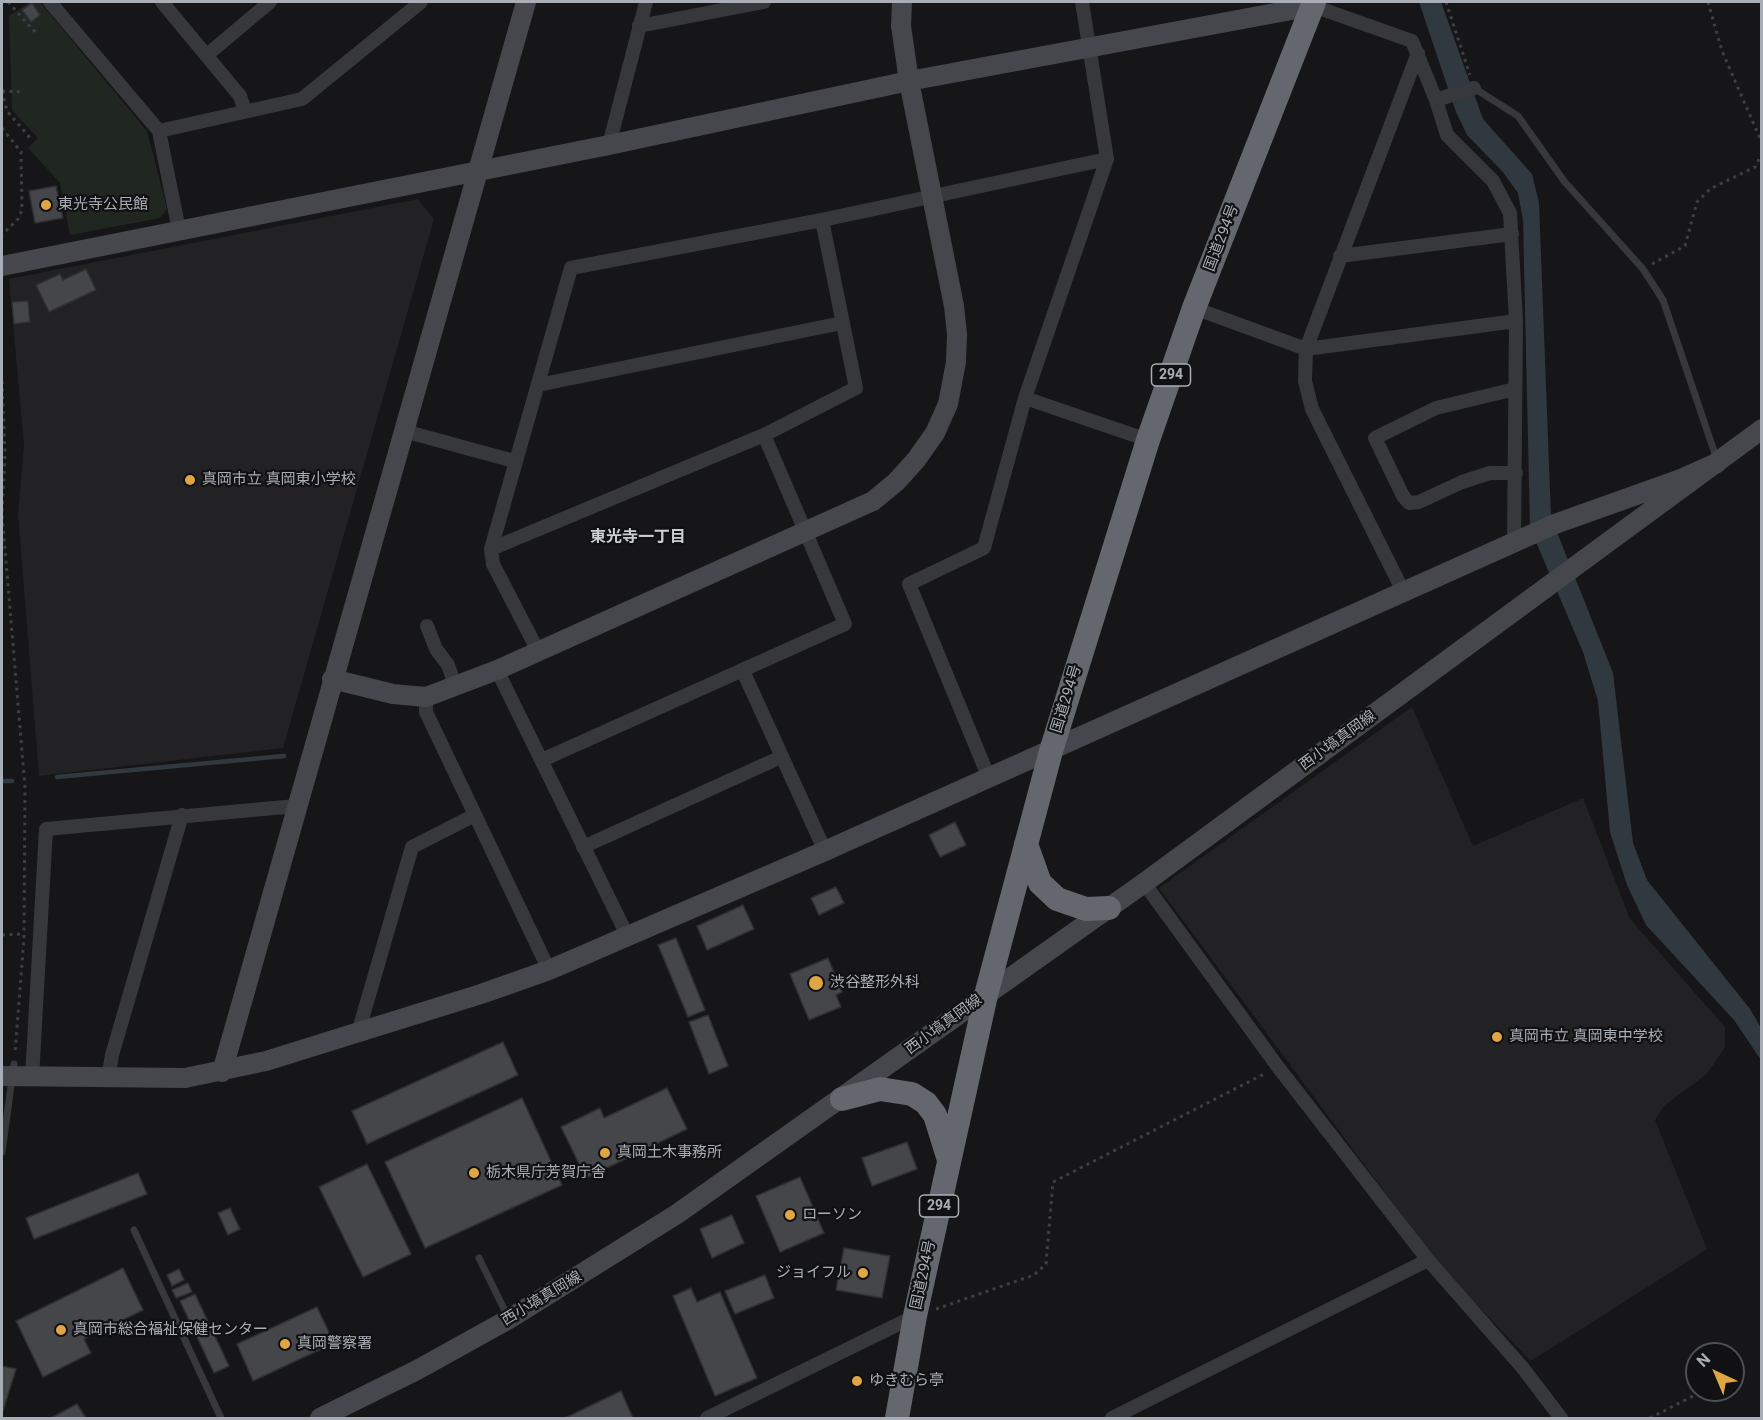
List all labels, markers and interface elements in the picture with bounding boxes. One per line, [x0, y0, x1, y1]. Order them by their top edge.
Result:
place label: 東光寺公民館 [58, 196, 148, 214]
marker: 東光寺公民館 [39, 198, 53, 212]
street label: 国道294号 [1201, 202, 1243, 274]
road number: 294 [1152, 364, 1190, 386]
place label: 真岡市立 真岡東小学校 [202, 471, 356, 489]
marker: 真岡市立 真岡東小学校 [183, 473, 197, 487]
district label: 東光寺一丁目 [590, 528, 686, 548]
street label: 国道294号 [1048, 663, 1086, 735]
street label: 西小塙真岡線 [1296, 707, 1380, 775]
marker: 渋谷整形外科 [807, 974, 825, 992]
place label: 渋谷整形外科 [830, 974, 920, 992]
street label: 西小塙真岡線 [902, 991, 986, 1059]
place label: 真岡市立 真岡東中学校 [1509, 1028, 1663, 1046]
marker: 真岡市立 真岡東中学校 [1490, 1030, 1504, 1044]
place label: 真岡土木事務所 [617, 1144, 722, 1162]
marker: 真岡土木事務所 [598, 1146, 612, 1160]
place label: 栃木県庁芳賀庁舎 [486, 1164, 606, 1182]
marker: 栃木県庁芳賀庁舎 [467, 1166, 481, 1180]
road number: 294 [920, 1195, 958, 1217]
place label: ローソン [802, 1206, 862, 1224]
marker: ローソン [783, 1208, 797, 1222]
street label: 国道294号 [908, 1239, 940, 1311]
place label: ジョイフル [776, 1264, 851, 1282]
marker: ジョイフル [856, 1266, 870, 1280]
street label: 西小塙真岡線 [499, 1268, 585, 1330]
place label: 真岡市総合福祉保健センター [73, 1321, 268, 1339]
marker: 真岡市総合福祉保健センター [54, 1323, 68, 1337]
place label: 真岡警察署 [297, 1335, 372, 1353]
marker: 真岡警察署 [278, 1337, 292, 1351]
north arrow [1685, 1342, 1745, 1402]
text: N [1693, 1349, 1714, 1371]
place label: ゆきむら亭 [869, 1372, 944, 1390]
marker: ゆきむら亭 [850, 1374, 864, 1388]

